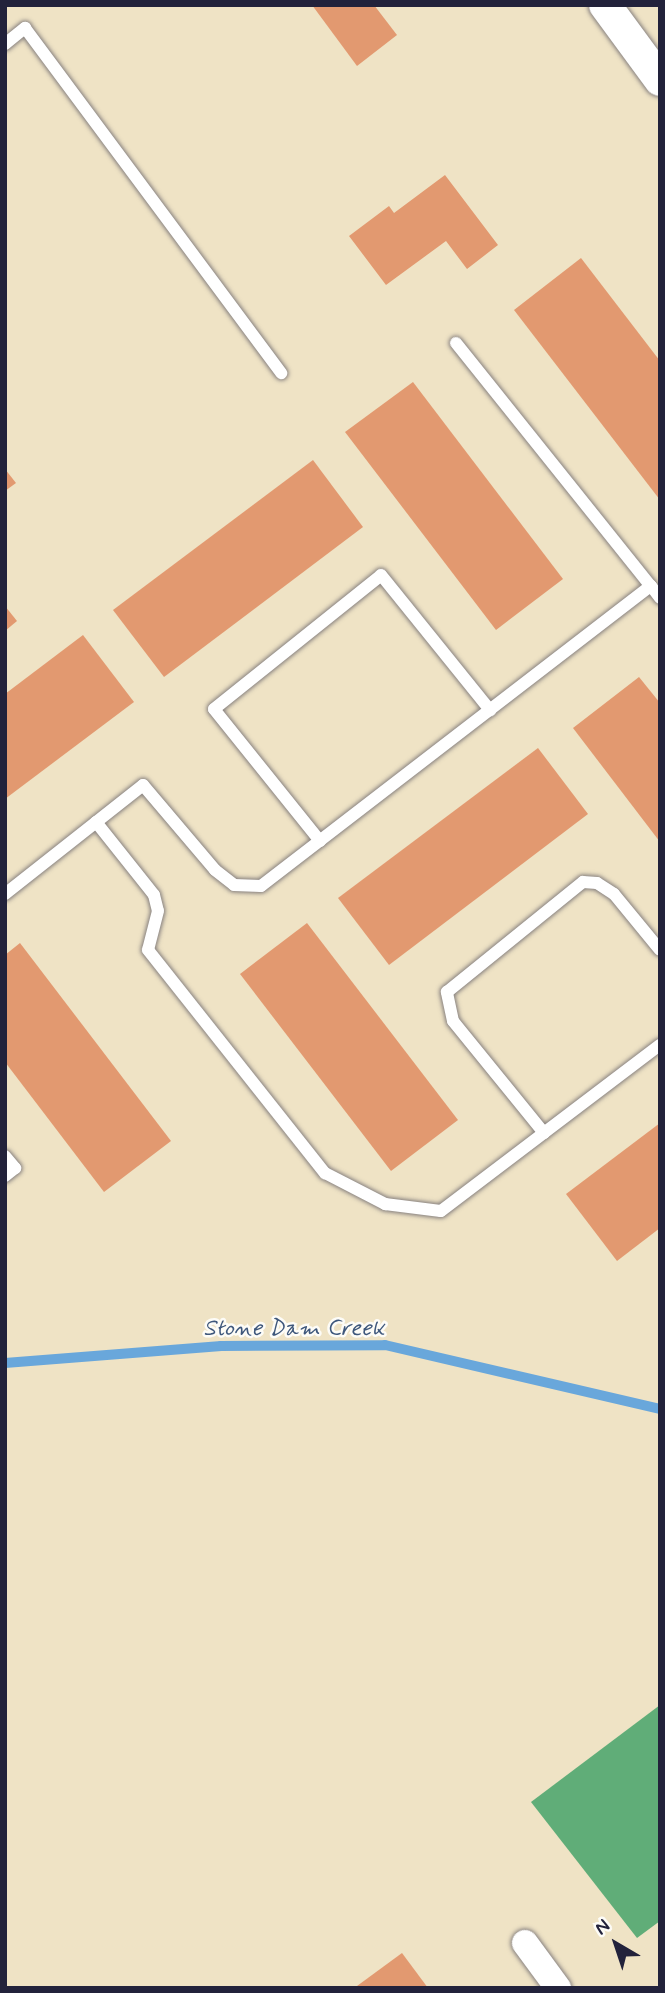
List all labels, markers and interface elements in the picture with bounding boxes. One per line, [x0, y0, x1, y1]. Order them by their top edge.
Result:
water label: Stone Dam Creek [205, 1315, 383, 1343]
north arrow [581, 1909, 651, 1979]
text: N [590, 1914, 615, 1941]

